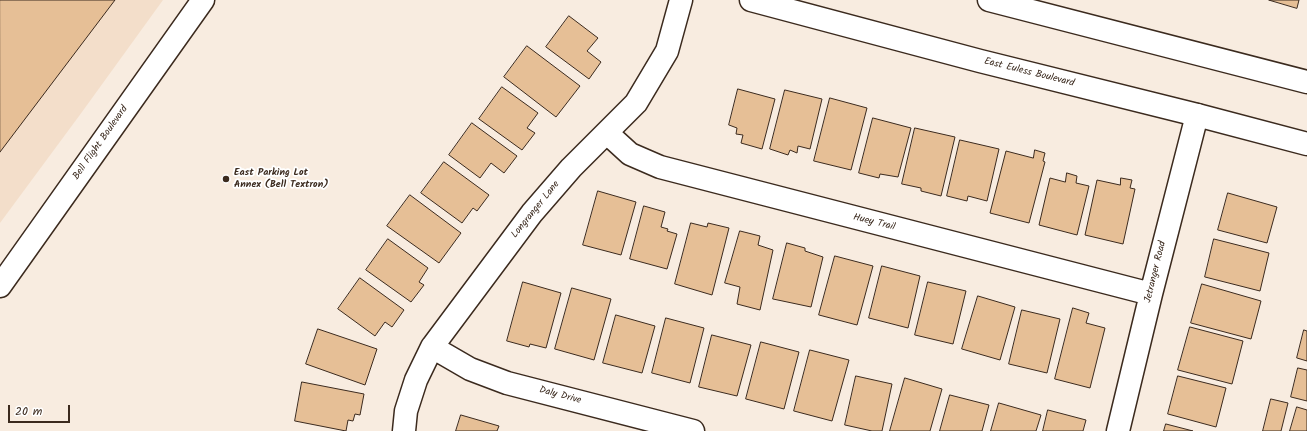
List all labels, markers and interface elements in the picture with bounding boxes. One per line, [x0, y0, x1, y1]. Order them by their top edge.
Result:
street label: East Euless Boulevard [983, 56, 1075, 90]
street label: Bell Flight Boulevard [71, 104, 131, 182]
place label: East Parking Lot Annex (Bell Textron) [234, 167, 329, 190]
marker: East Parking Lot Annex (Bell Textron) [221, 174, 231, 184]
street label: Longranger Lane [509, 179, 563, 241]
street label: Huey Trail [852, 212, 896, 234]
street label: Jetranger Road [1143, 240, 1169, 304]
street label: Daly Drive [538, 385, 582, 407]
scale bar [10, 397, 72, 423]
text: 20 m [15, 402, 42, 421]

